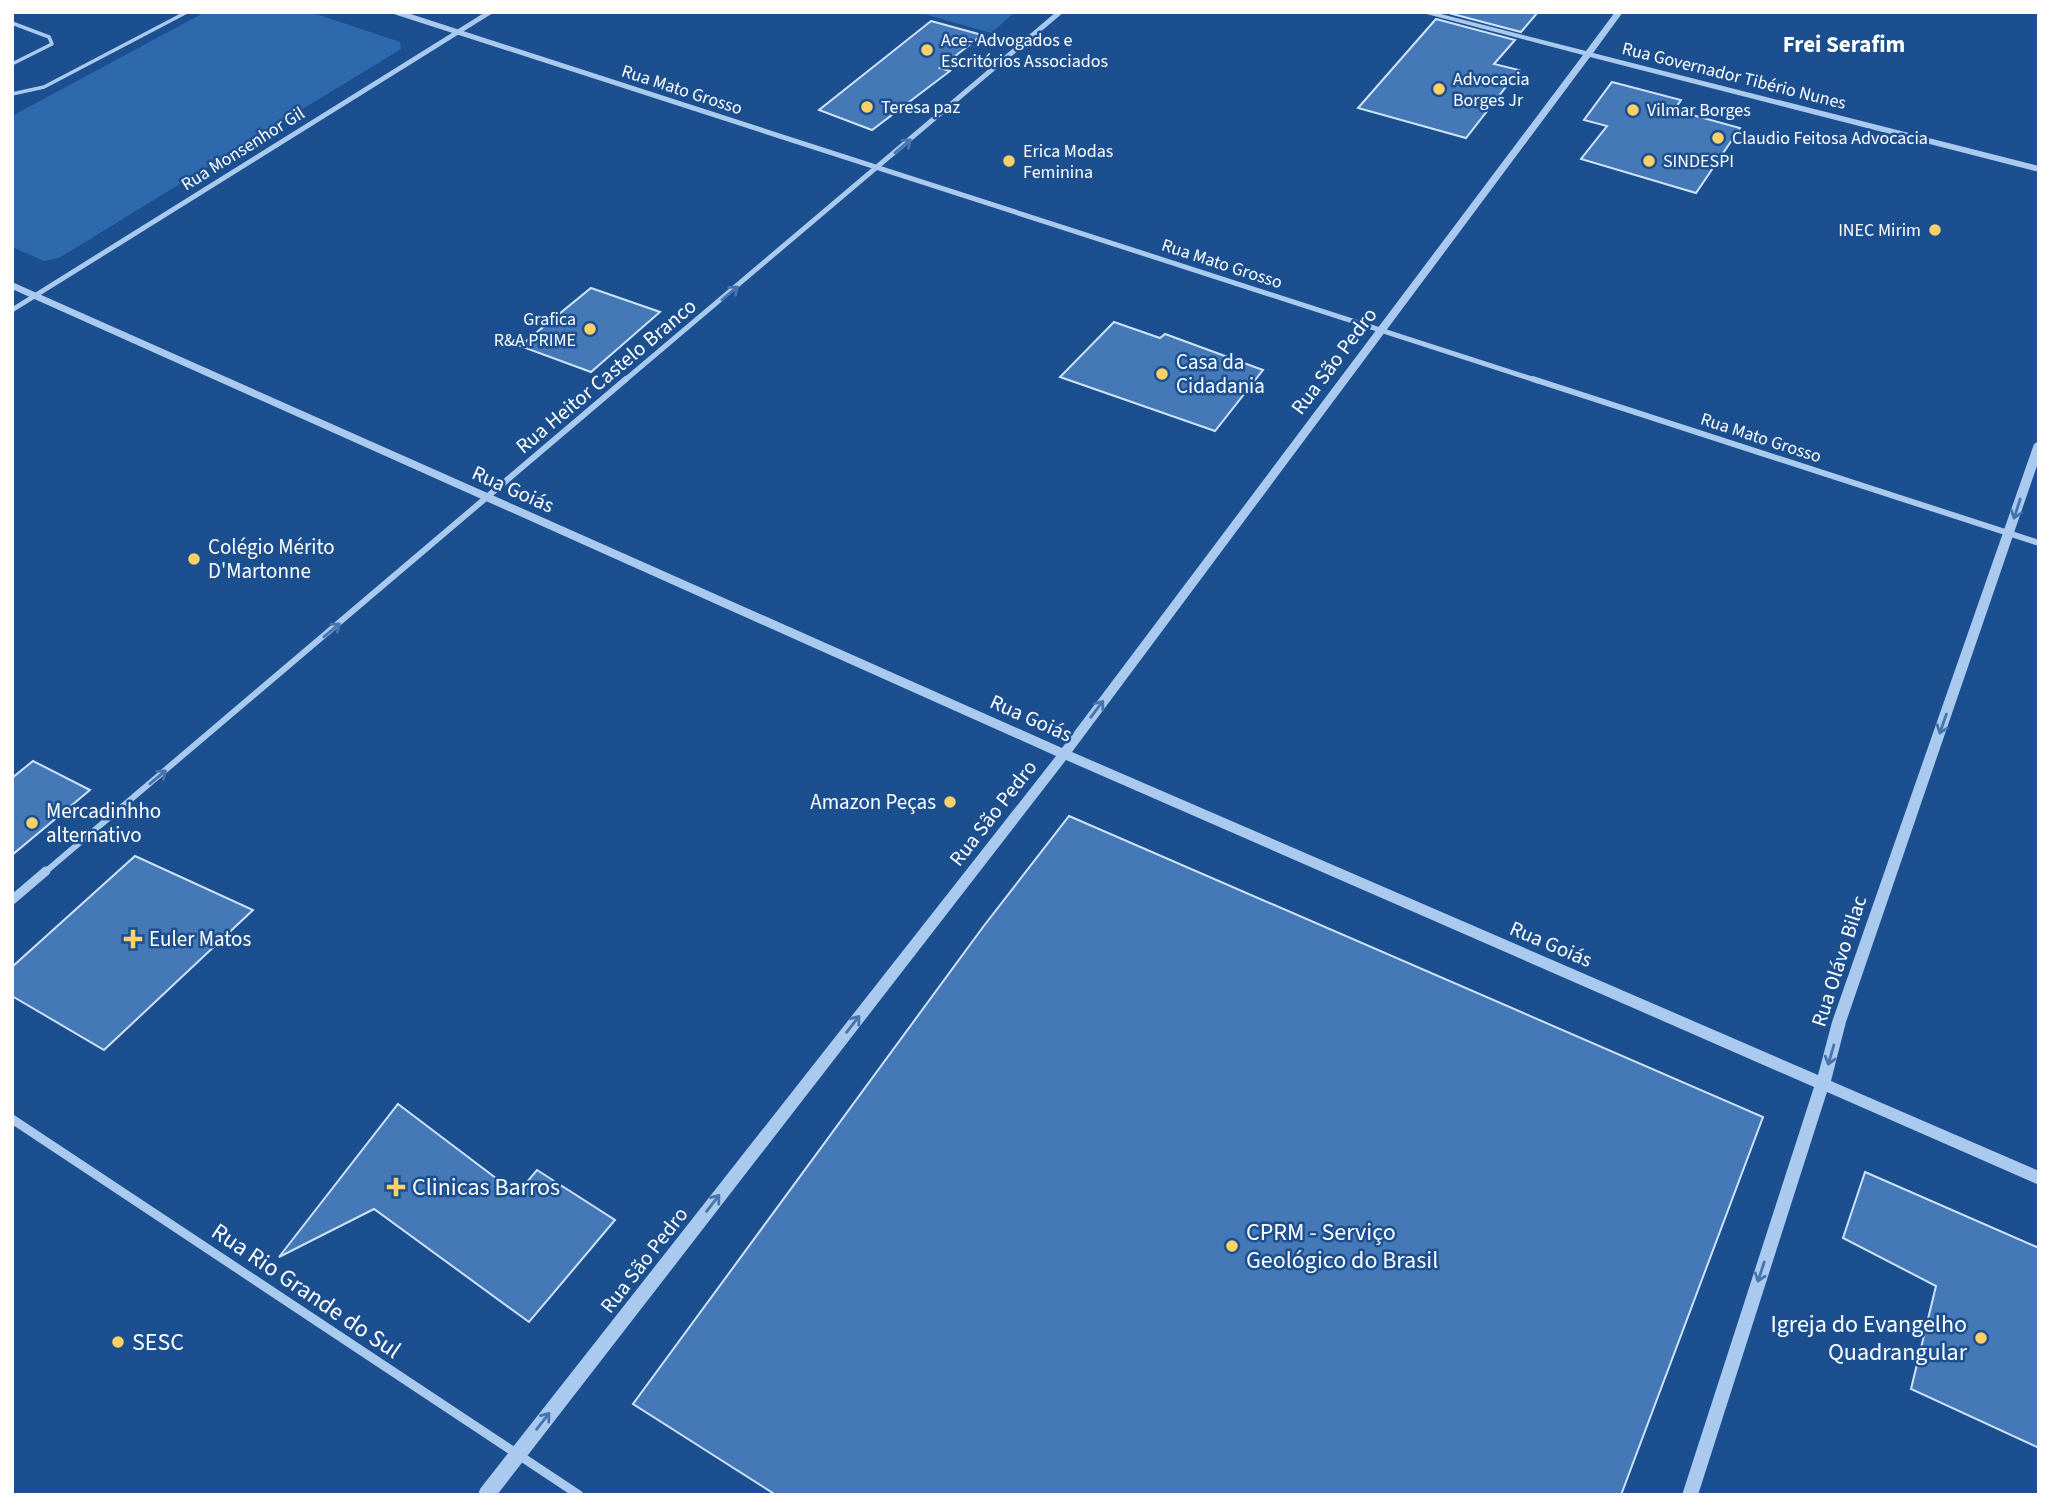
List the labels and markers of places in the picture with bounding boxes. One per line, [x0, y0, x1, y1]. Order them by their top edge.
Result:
place label: Ace- Advogados e Escritórios Associados [941, 28, 1108, 74]
marker: Ace- Advogados e Escritórios Associados [919, 42, 935, 58]
place label: Advocacia Borges Jr [1453, 67, 1530, 113]
marker: Advocacia Borges Jr [1431, 81, 1447, 97]
place label: Teresa paz [881, 95, 960, 120]
place label: Vilmar Borges [1647, 98, 1751, 123]
marker: Teresa paz [859, 99, 875, 115]
marker: Vilmar Borges [1625, 102, 1641, 118]
place label: Claudio Feitosa Advocacia [1732, 126, 1928, 151]
marker: Claudio Feitosa Advocacia [1710, 130, 1726, 146]
place label: Erica Modas Feminina [1023, 139, 1113, 185]
place label: SINDESPI [1663, 149, 1734, 174]
marker: Erica Modas Feminina [1001, 153, 1017, 169]
marker: SINDESPI [1641, 153, 1657, 169]
place label: INEC Mirim [1838, 218, 1921, 243]
marker: INEC Mirim [1927, 222, 1943, 238]
place label: Grafica R&A PRIME [494, 307, 576, 353]
marker: Grafica R&A PRIME [582, 321, 598, 337]
place label: Casa da Cidadania [1176, 347, 1265, 401]
marker: Casa da Cidadania [1154, 366, 1170, 382]
place label: Colégio Mérito D'Martonne [208, 532, 335, 586]
marker: Colégio Mérito D'Martonne [186, 551, 202, 567]
place label: Amazon Peças [810, 787, 936, 817]
marker: Amazon Peças [942, 794, 958, 810]
place label: Mercadinhho alternativo [46, 796, 161, 850]
marker: Mercadinhho alternativo [24, 815, 40, 831]
place label: Euler Matos [149, 924, 251, 954]
marker: Euler Matos [123, 929, 143, 949]
place label: Clinicas Barros [412, 1170, 560, 1205]
marker: Clinicas Barros [386, 1177, 406, 1197]
place label: CPRM - Serviço Geológico do Brasil [1246, 1215, 1438, 1278]
marker: CPRM - Serviço Geológico do Brasil [1224, 1238, 1240, 1254]
place label: Igreja do Evangelho Quadrangular [1770, 1307, 1968, 1370]
place label: SESC [132, 1325, 184, 1360]
marker: Igreja do Evangelho Quadrangular [1973, 1330, 1989, 1346]
marker: SESC [110, 1334, 126, 1350]

